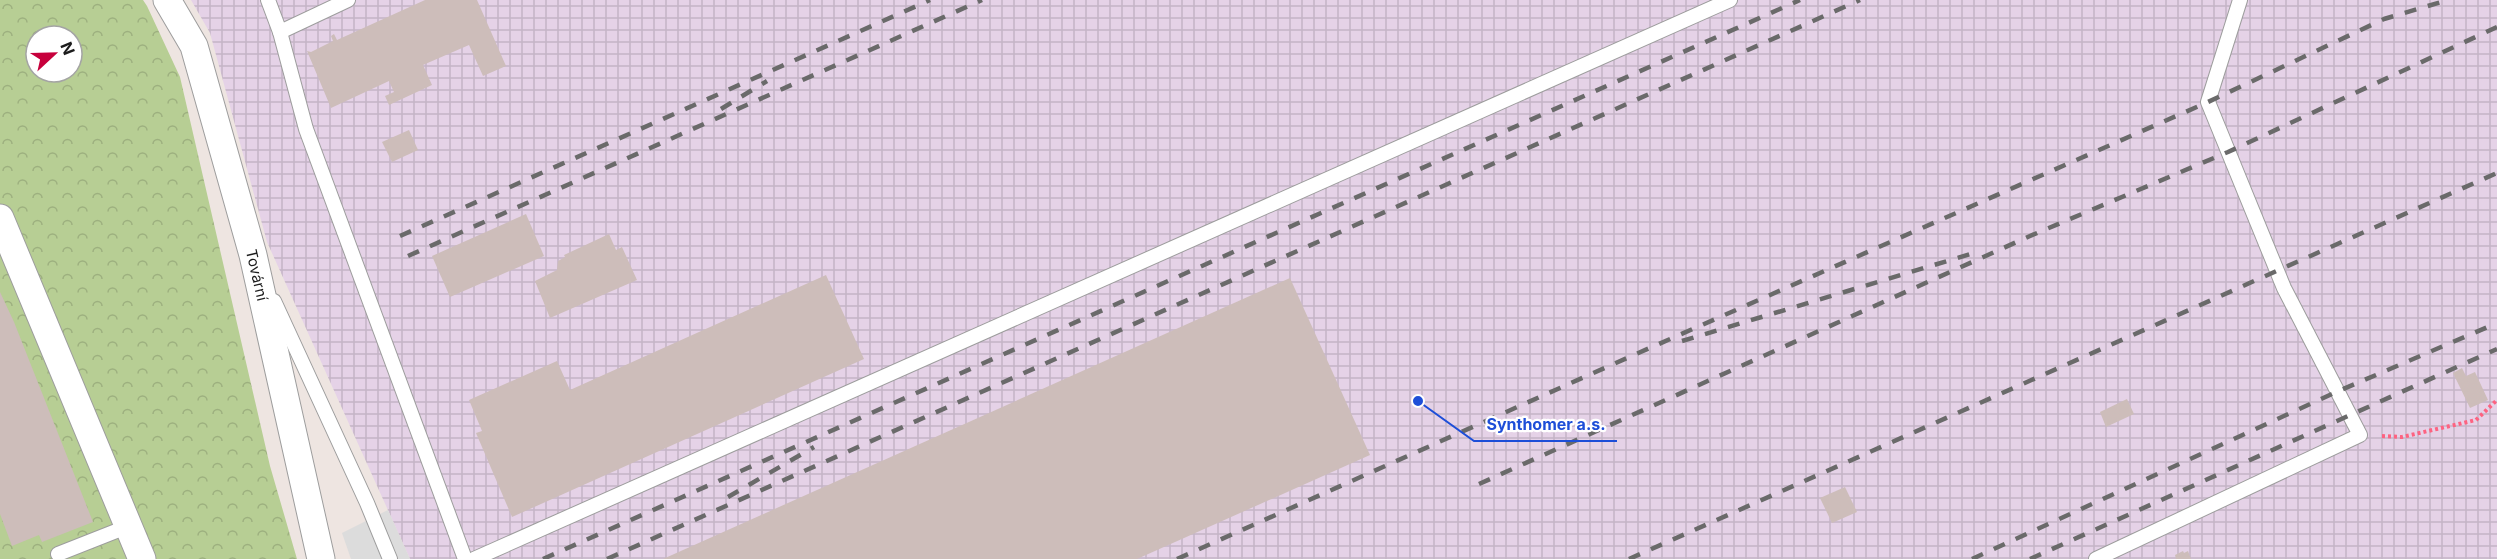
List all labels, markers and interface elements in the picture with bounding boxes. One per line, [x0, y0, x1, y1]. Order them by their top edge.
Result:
north arrow [24, 24, 84, 84]
text: N [56, 39, 79, 58]
street label: Tovární [242, 247, 272, 303]
callout: Synthomer a.s. [1474, 407, 1617, 441]
text: Synthomer a.s. [1486, 414, 1606, 434]

